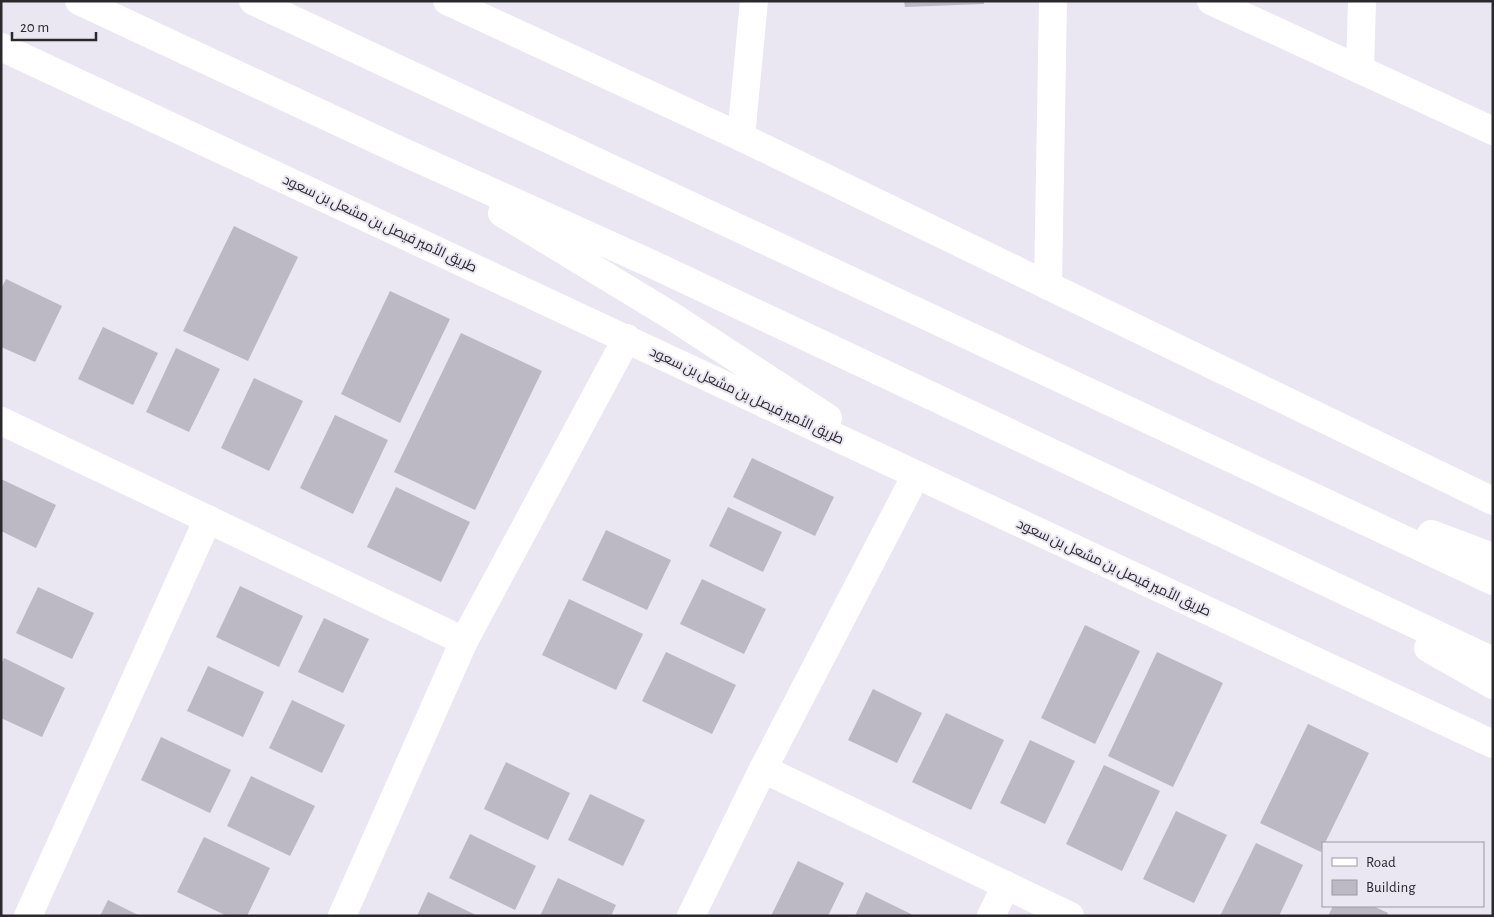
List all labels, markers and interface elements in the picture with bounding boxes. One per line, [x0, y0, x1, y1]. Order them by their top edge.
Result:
scale bar [12, 10, 96, 42]
text: 20 m [20, 20, 49, 35]
street label: طريق الأمير فيصل بن مشعل بن سعود [280, 172, 479, 276]
street label: طريق الأمير فيصل بن مشعل بن سعود [647, 344, 846, 448]
street label: طريق الأمير فيصل بن مشعل بن سعود [1014, 516, 1213, 620]
legend [1322, 842, 1484, 907]
text: Road [1366, 855, 1396, 870]
text: Building [1366, 880, 1416, 895]

